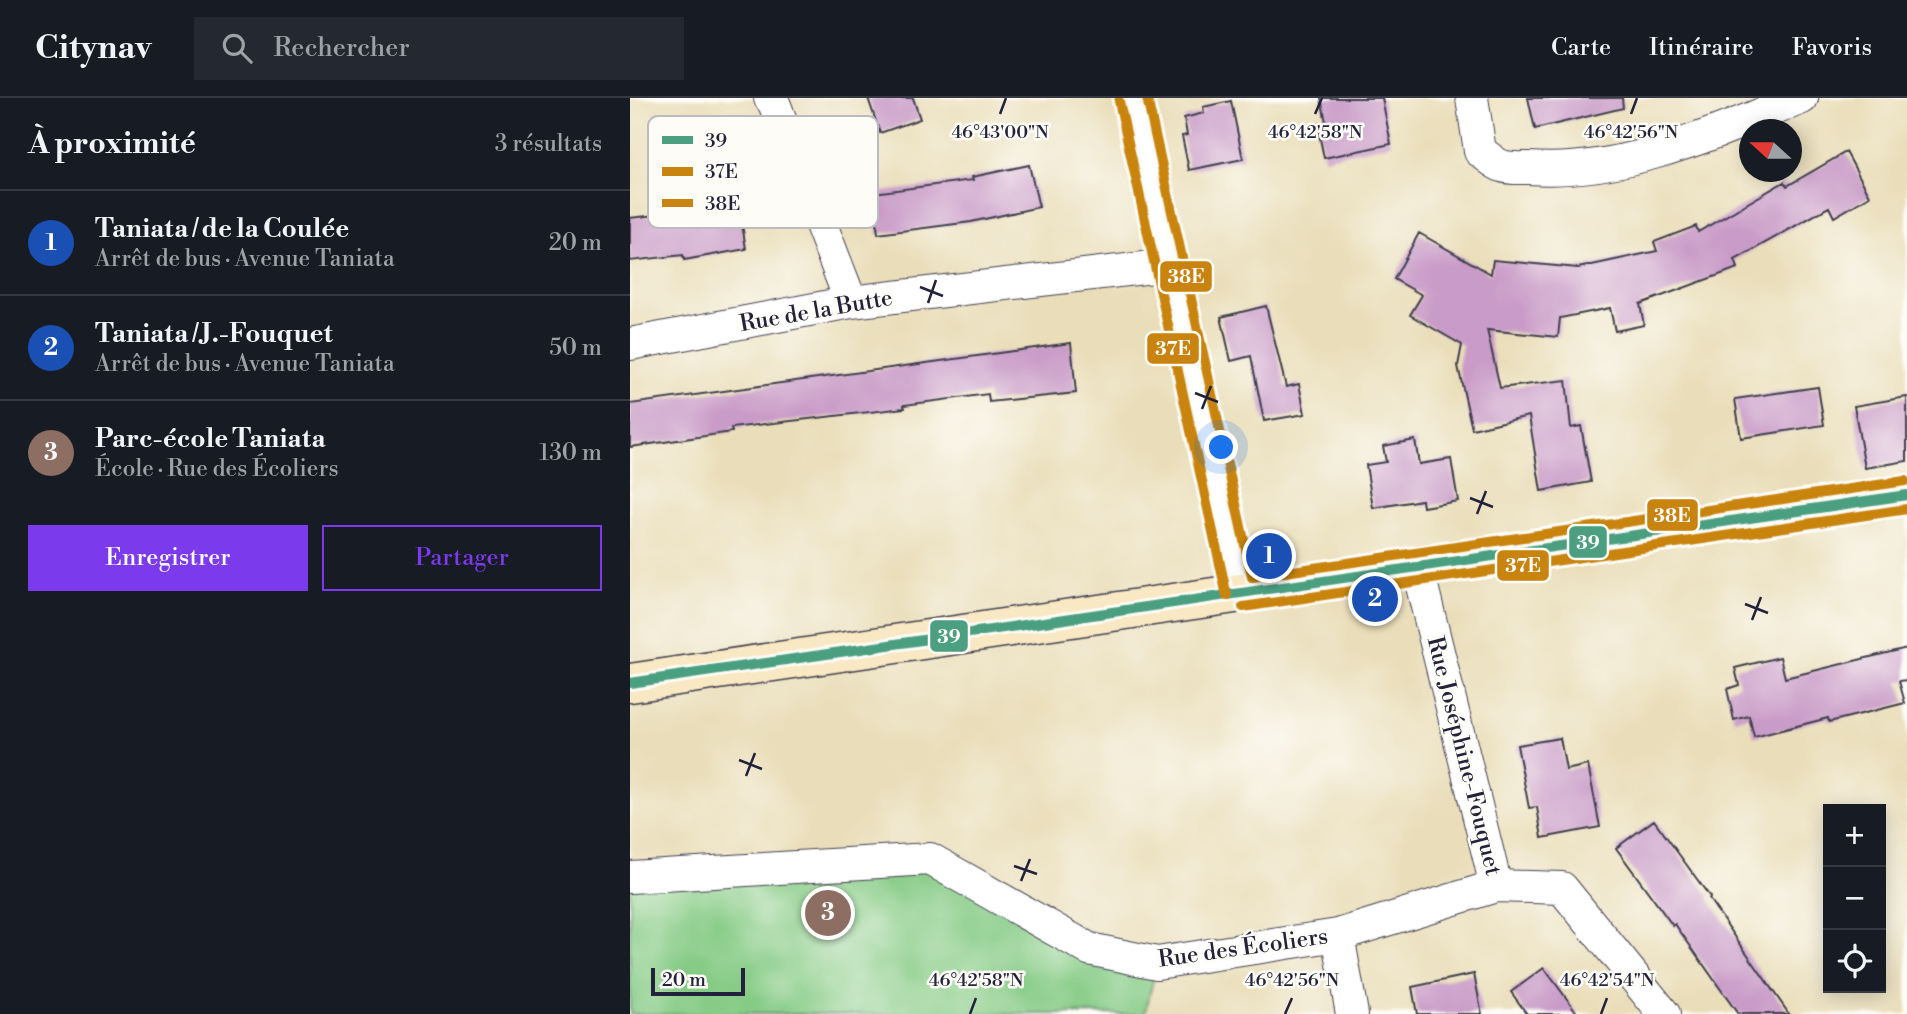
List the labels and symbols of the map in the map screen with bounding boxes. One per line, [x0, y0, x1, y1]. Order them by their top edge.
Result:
legend [648, 116, 878, 228]
north arrow [1739, 119, 1802, 182]
text: 46°43'00"N [951, 121, 1049, 144]
text: 46°42'58"N [1268, 121, 1363, 144]
text: 46°42'56"N [1584, 121, 1679, 144]
text: 39 [705, 129, 727, 153]
text: 37E [705, 160, 738, 184]
text: 38E [705, 192, 740, 216]
line badge: 38E [1159, 260, 1213, 293]
text: 38E [1168, 265, 1204, 289]
street label: Rue de la Butte [737, 284, 895, 338]
line badge: 37E [1146, 332, 1200, 365]
text: 37E [1155, 337, 1191, 361]
your location [1204, 430, 1238, 464]
line badge: 38E [1646, 498, 1699, 532]
text: 38E [1654, 504, 1690, 528]
line badge: 39 [1568, 525, 1608, 559]
pin: 1 [1246, 530, 1292, 582]
text: 39 [1576, 531, 1600, 555]
line badge: 37E [1496, 549, 1550, 582]
text: 37E [1505, 554, 1541, 578]
pin: 2 [1352, 573, 1398, 625]
line badge: 39 [929, 619, 969, 653]
text: 39 [937, 625, 961, 649]
street label: Rue Joséphine-Fouquet [1421, 634, 1507, 878]
pin: 3 [805, 887, 851, 939]
street label: Rue des Écoliers [1156, 920, 1330, 974]
scale bar [651, 965, 746, 997]
text: 46°42'58"N [929, 969, 1024, 992]
text: 46°42'56"N [1245, 969, 1340, 992]
text: 46°42'54"N [1560, 969, 1655, 992]

